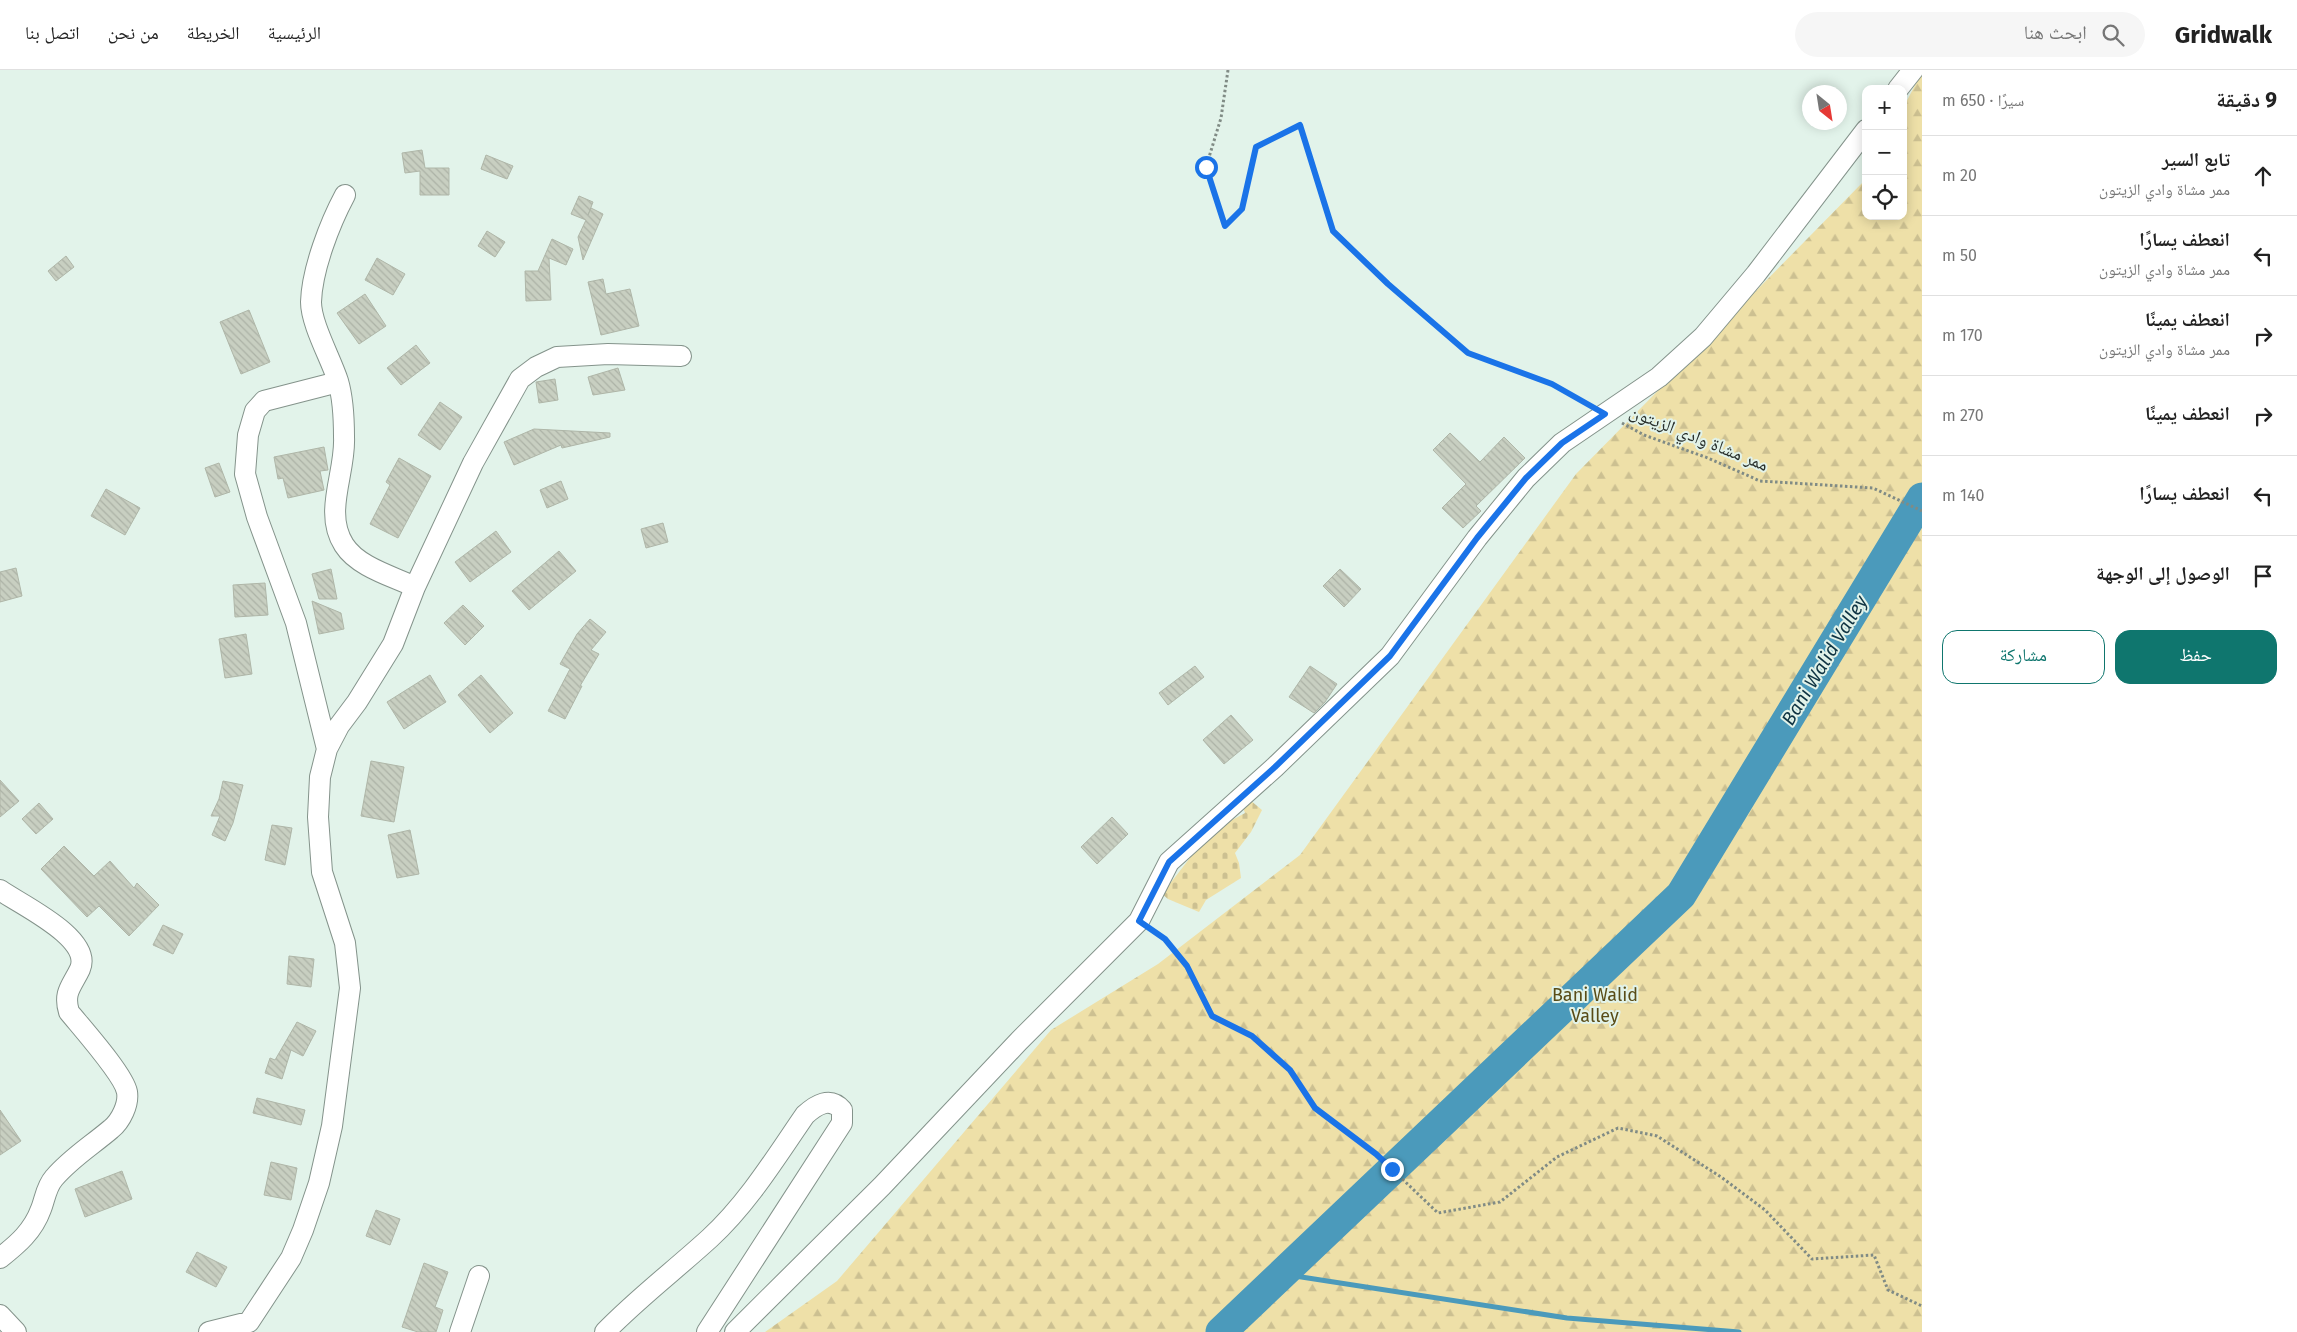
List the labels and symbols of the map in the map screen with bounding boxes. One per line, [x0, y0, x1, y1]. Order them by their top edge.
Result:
north arrow [1802, 85, 1847, 130]
route start [1195, 156, 1218, 179]
street label: ممر مشاة وادي الزيتون [1625, 400, 1772, 479]
water label: Bani Walid Valley [1777, 591, 1873, 729]
park label: Bani Walid Valley [1552, 984, 1638, 1027]
route end [1381, 1158, 1404, 1181]

